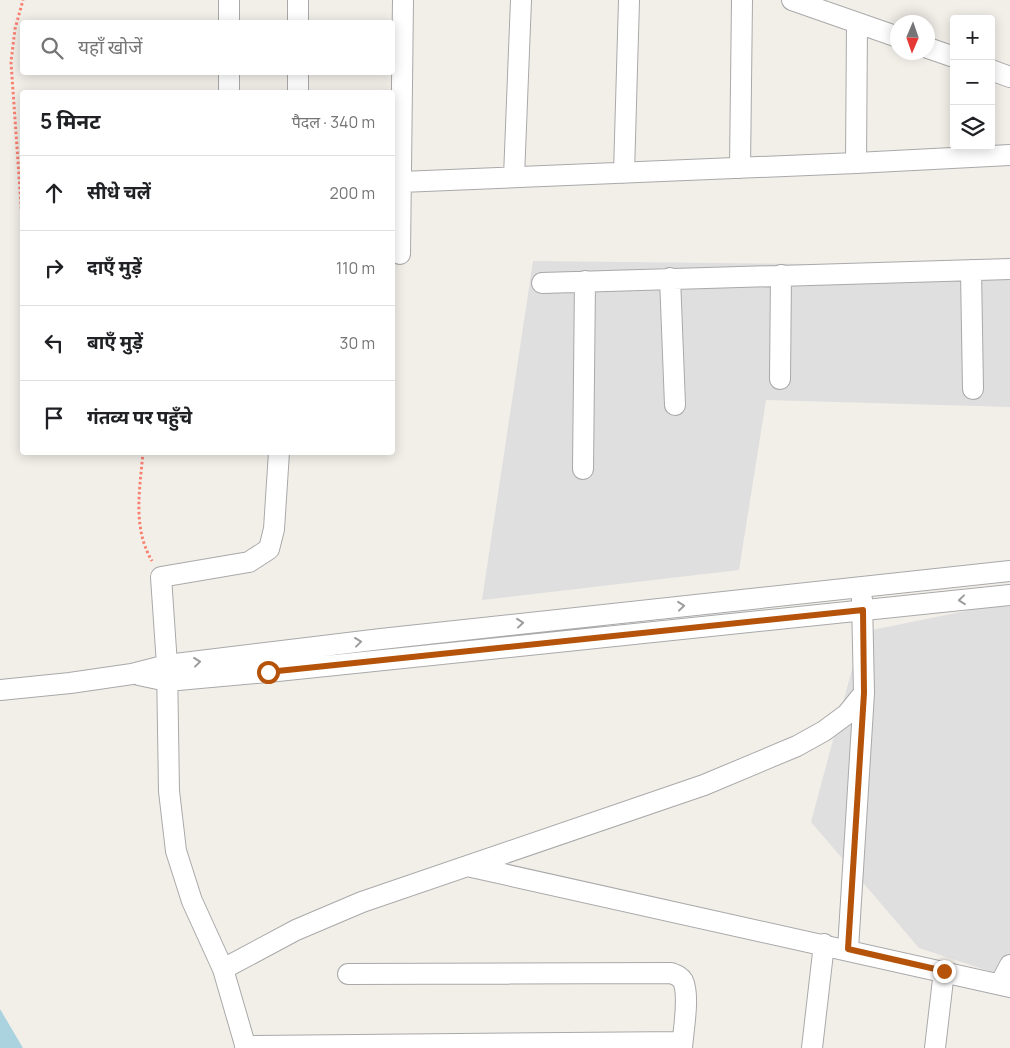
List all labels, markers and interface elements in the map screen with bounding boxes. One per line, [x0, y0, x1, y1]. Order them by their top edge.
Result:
north arrow [890, 15, 935, 60]
map controls [950, 15, 995, 150]
button: + [950, 15, 995, 60]
search box [20, 20, 395, 75]
icon: search [38, 34, 66, 62]
text: यहाँ खोजें [78, 34, 142, 60]
button: − [950, 60, 995, 105]
button: layers [950, 105, 995, 150]
text: 5 मिनट [40, 107, 101, 135]
text: पैदल · 340 m [292, 111, 375, 133]
icon: ahead [40, 179, 68, 207]
text: सीधे चलें [87, 179, 151, 205]
text: 200 m [330, 182, 375, 204]
icon: right [40, 254, 68, 282]
text: दाएँ मुड़ें [87, 254, 142, 280]
text: 110 m [336, 257, 375, 279]
icon: left [40, 329, 68, 357]
text: बाएँ मुड़ें [87, 329, 143, 355]
text: 30 m [340, 332, 375, 354]
icon: arrive [40, 404, 68, 432]
text: गंतव्य पर पहुँचे [87, 404, 192, 430]
one-way arrow [957, 594, 965, 605]
one-way arrow [678, 601, 686, 612]
one-way arrow [516, 618, 524, 629]
one-way arrow [355, 637, 363, 648]
one-way arrow [193, 657, 201, 667]
route start [257, 661, 280, 684]
route end [933, 960, 956, 983]

